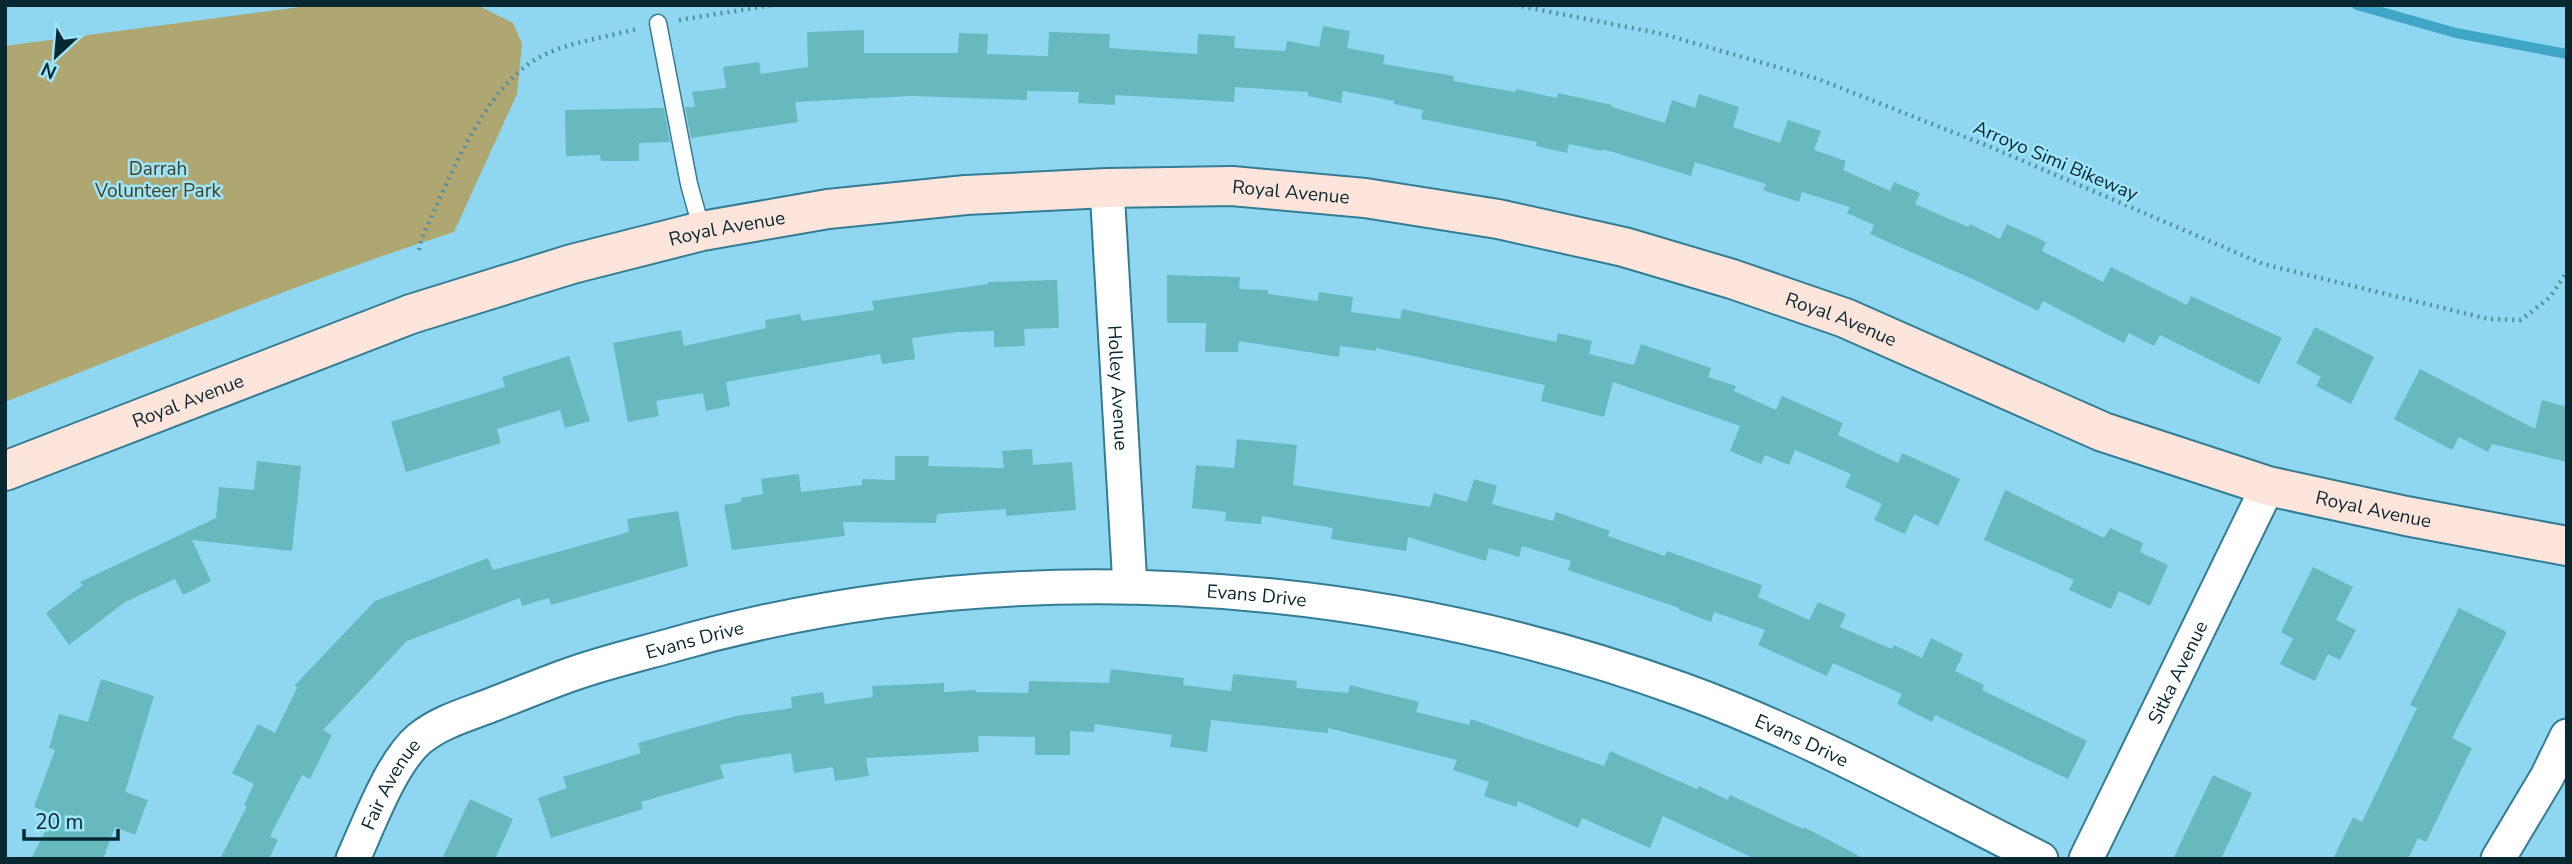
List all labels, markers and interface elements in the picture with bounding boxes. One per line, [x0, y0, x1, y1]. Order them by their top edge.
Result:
north arrow [21, 21, 91, 91]
text: N [37, 56, 61, 85]
street label: Arroyo Simi Bikeway [1969, 114, 2142, 207]
park label: Darrah Volunteer Park [94, 156, 222, 204]
street label: Royal Avenue [1231, 174, 1351, 211]
street label: Royal Avenue [666, 205, 787, 253]
street label: Royal Avenue [1782, 286, 1901, 353]
street label: Holley Avenue [1101, 324, 1134, 451]
street label: Royal Avenue [129, 368, 248, 435]
street label: Royal Avenue [2313, 485, 2434, 534]
street label: Evans Drive [1206, 578, 1308, 614]
street label: Evans Drive [643, 615, 746, 666]
street label: Sitka Avenue [2142, 617, 2214, 728]
street label: Evans Drive [1751, 708, 1853, 774]
street label: Fair Avenue [355, 733, 427, 834]
scale bar [24, 798, 119, 842]
text: 20 m [35, 808, 84, 836]

